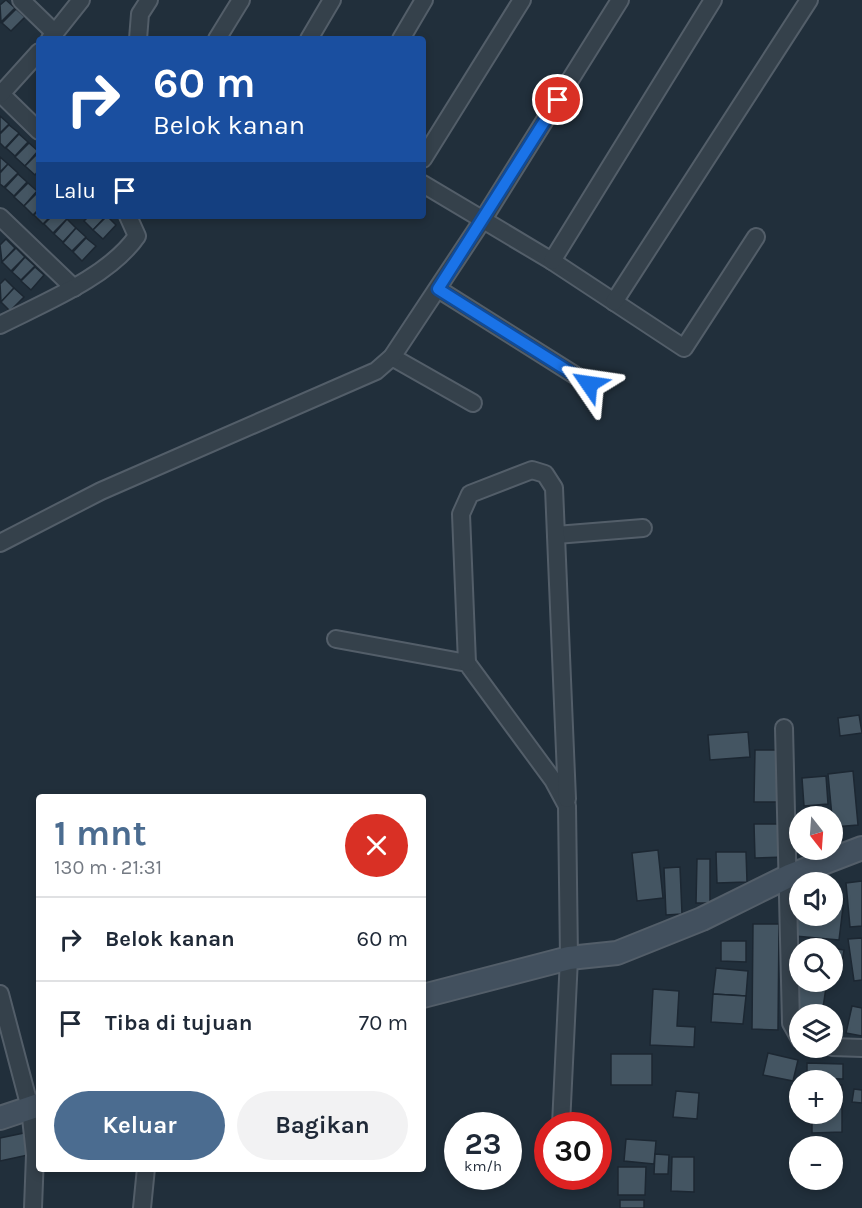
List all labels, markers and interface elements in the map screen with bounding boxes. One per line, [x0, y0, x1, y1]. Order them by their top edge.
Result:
text: 60 m [153, 58, 256, 108]
icon: right [54, 60, 132, 138]
pin [532, 74, 583, 125]
icon: arrive [541, 83, 574, 116]
text: Belok kanan [153, 109, 305, 141]
icon: arrive [108, 174, 141, 207]
text: Lalu [54, 178, 96, 204]
position arrow [557, 352, 621, 416]
north arrow [789, 806, 843, 860]
map controls [789, 806, 843, 1190]
text: 1 mnt [54, 812, 147, 854]
button: close [345, 814, 408, 877]
text: 130 m · 21:31 [54, 856, 162, 879]
button: sound [789, 872, 843, 926]
icon: right [54, 923, 87, 956]
text: Belok kanan [105, 926, 235, 952]
text: 60 m [357, 926, 408, 952]
button: search [789, 938, 843, 992]
button: layers [789, 1004, 843, 1058]
icon: arrive [54, 1007, 87, 1040]
text: Tiba di tujuan [105, 1010, 252, 1036]
text: 70 m [359, 1010, 408, 1036]
button: + [789, 1070, 843, 1124]
button: Keluar [54, 1091, 225, 1160]
button: Bagikan [237, 1091, 408, 1160]
speed limit sign: 30 [534, 1112, 612, 1190]
text: 23 [465, 1126, 501, 1162]
button: − [789, 1136, 843, 1190]
text: km/h [464, 1157, 502, 1175]

